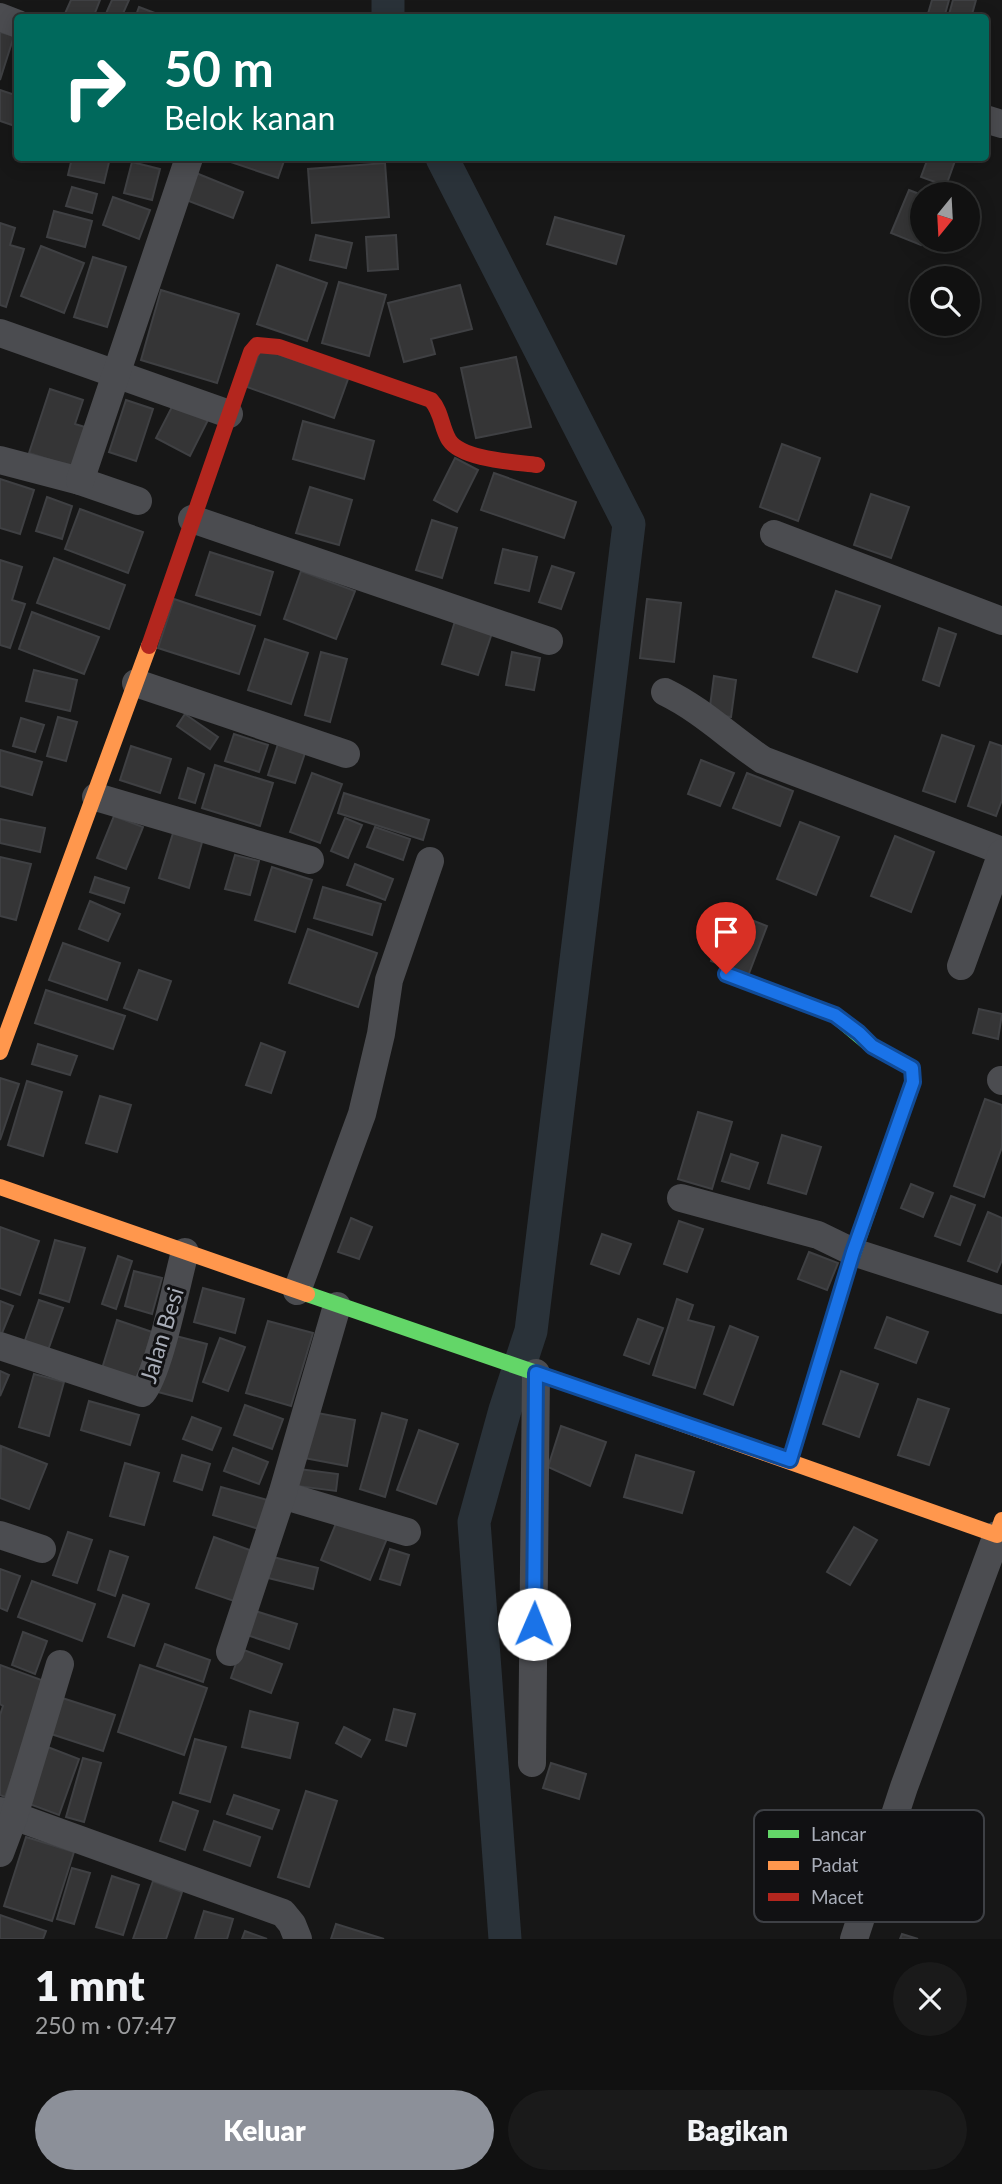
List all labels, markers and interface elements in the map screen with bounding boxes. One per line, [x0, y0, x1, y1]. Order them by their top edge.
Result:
text: 50 m [164, 39, 274, 97]
icon: right [49, 42, 140, 133]
text: Belok kanan [164, 98, 335, 137]
north arrow [910, 182, 980, 252]
map controls [910, 182, 980, 336]
button: search [910, 266, 980, 336]
pin [696, 902, 756, 974]
icon: arrive [707, 913, 745, 951]
street label: Jalan Besi [133, 1284, 189, 1386]
position arrow [497, 1587, 571, 1661]
legend [754, 1810, 984, 1922]
text: Lancar [811, 1822, 866, 1845]
text: Padat [811, 1853, 859, 1876]
text: Macet [811, 1885, 864, 1908]
text: 1 mnt [35, 1960, 145, 2010]
button: close [893, 1962, 967, 2036]
text: 250 m · 07:47 [35, 2011, 177, 2039]
button: Keluar [35, 2090, 494, 2170]
button: Bagikan [508, 2090, 967, 2170]

